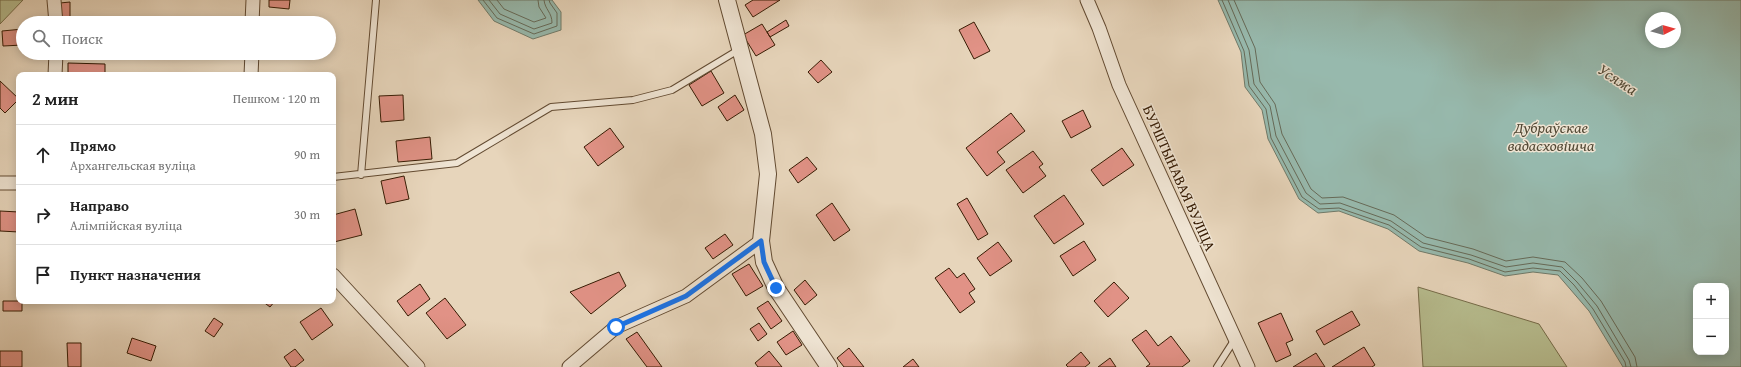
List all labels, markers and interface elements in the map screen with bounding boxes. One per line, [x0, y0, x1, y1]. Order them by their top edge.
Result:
north arrow [1645, 12, 1681, 48]
search box [16, 16, 336, 60]
icon: search [30, 27, 52, 49]
text: Поиск [62, 28, 103, 49]
water label: Усяжа [1593, 57, 1643, 101]
text: 2 мин [32, 86, 78, 111]
text: Пешком · 120 m [233, 89, 320, 108]
street label: БУРШТЫНАВАЯ ВУЛІЦА [1138, 102, 1221, 254]
water label: Дубраўскае вадасховішча [1508, 115, 1595, 157]
text: Прямо [70, 135, 116, 156]
icon: ahead [32, 144, 54, 166]
text: 90 m [294, 145, 320, 164]
text: Архангельская вуліца [70, 156, 196, 175]
text: Направо [70, 195, 129, 216]
icon: right [32, 204, 54, 226]
text: 30 m [294, 205, 320, 224]
text: Алімпійская вуліца [70, 216, 182, 235]
icon: arrive [32, 264, 54, 286]
text: Пункт назначения [70, 264, 201, 285]
route end [767, 279, 785, 297]
map controls [1693, 283, 1729, 355]
button: + [1693, 283, 1729, 319]
route start [607, 318, 625, 336]
button: − [1693, 319, 1729, 355]

